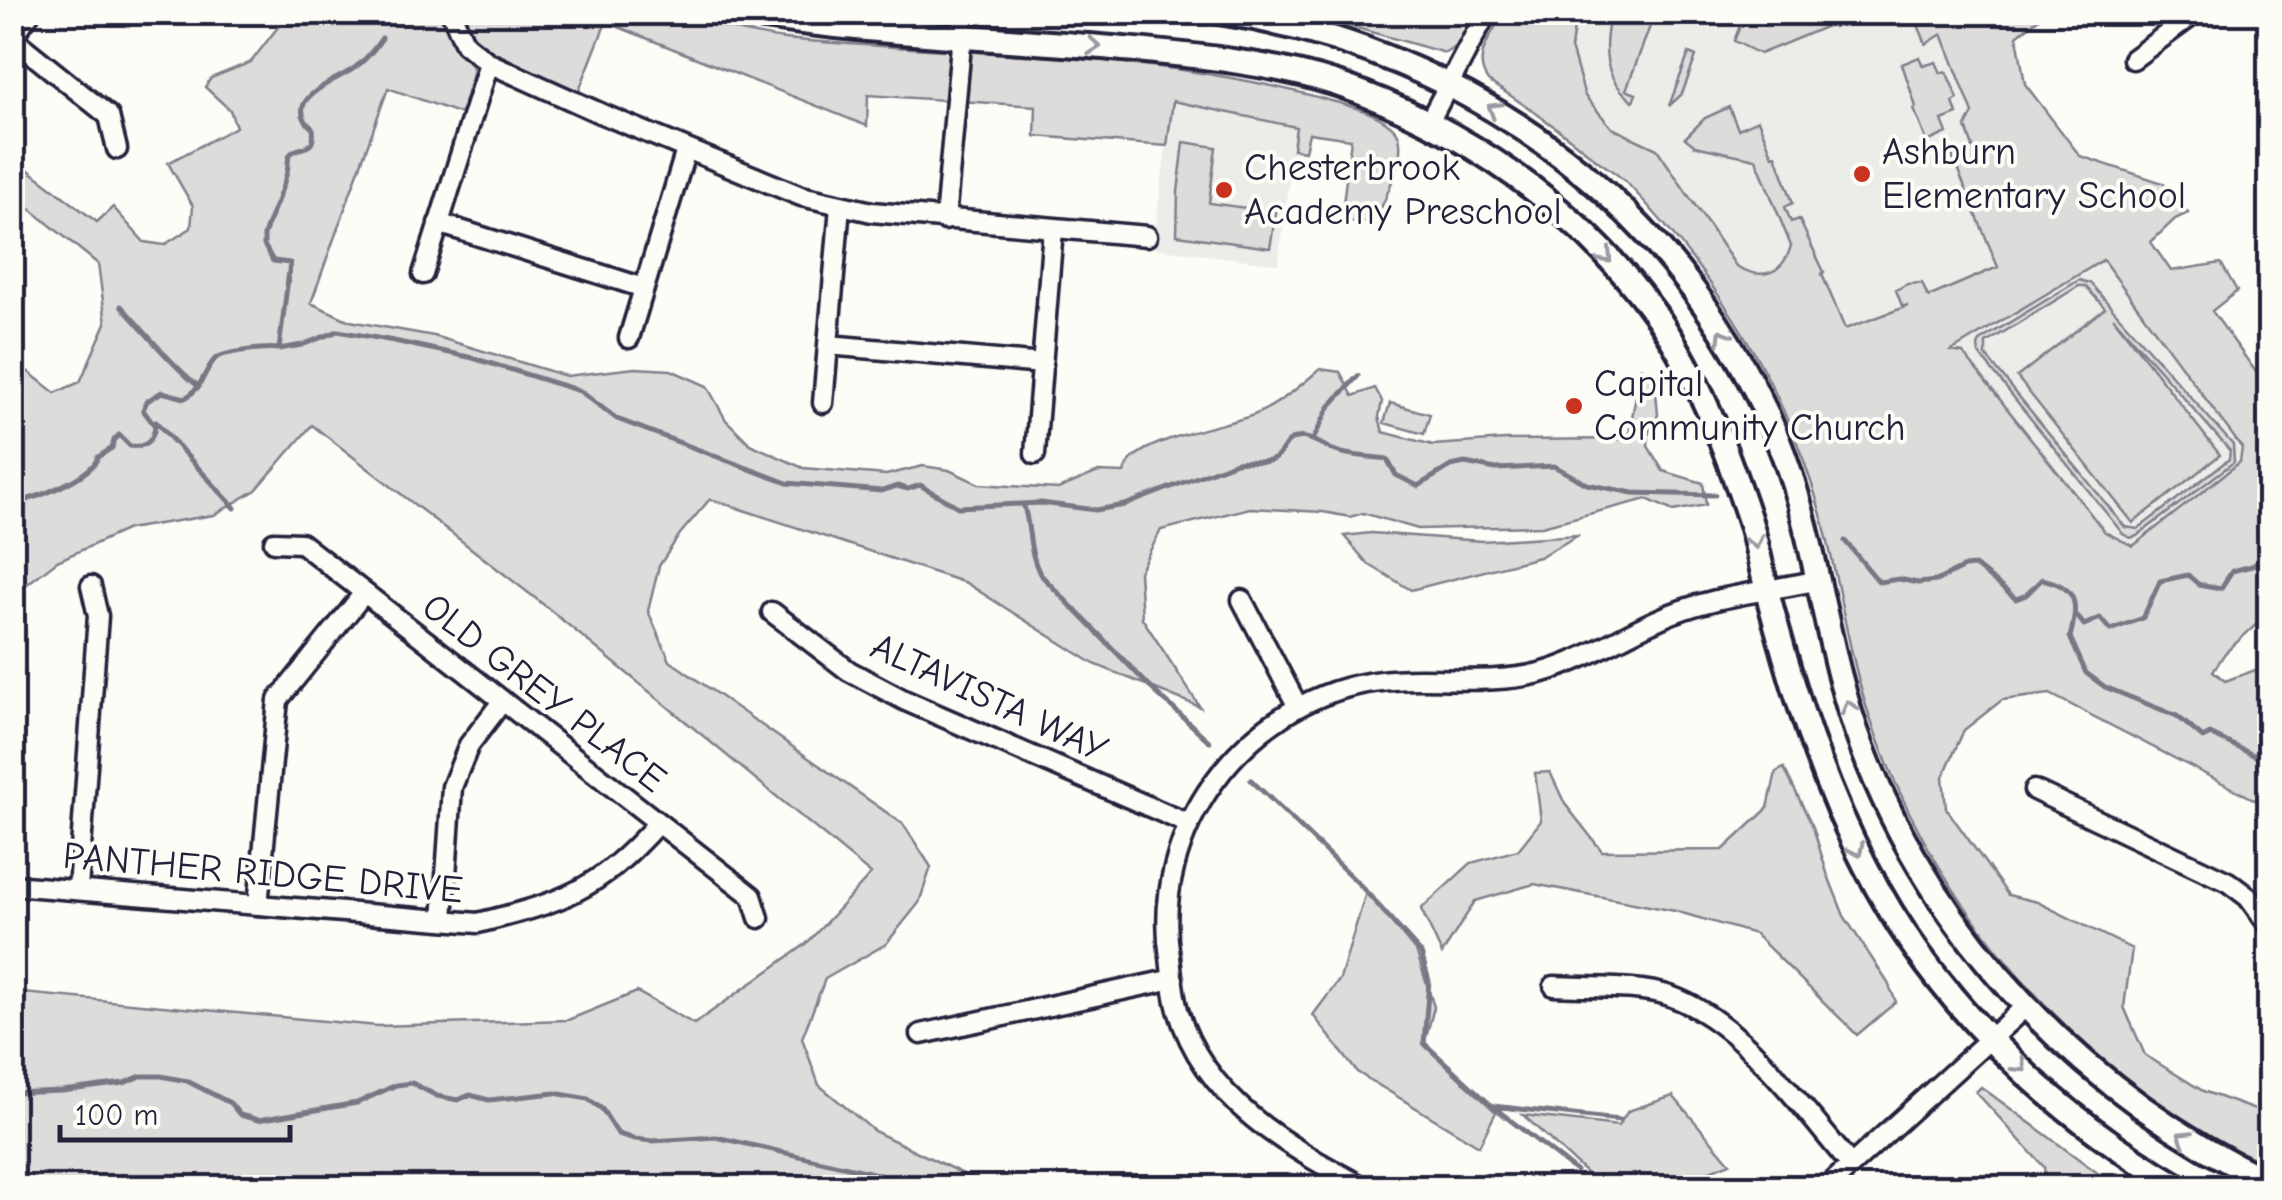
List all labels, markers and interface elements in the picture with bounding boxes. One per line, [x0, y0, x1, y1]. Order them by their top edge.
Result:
one-way arrow [1086, 35, 1102, 57]
one-way arrow [1487, 102, 1505, 121]
place label: Ashburn Elementary School [1882, 130, 2186, 218]
place label: Chesterbrook Academy Preschool [1244, 146, 1562, 234]
marker: Ashburn Elementary School [1851, 163, 1873, 185]
marker: Chesterbrook Academy Preschool [1213, 179, 1235, 201]
one-way arrow [1594, 246, 1612, 264]
one-way arrow [1716, 329, 1735, 347]
place label: Capital Community Church [1594, 362, 1906, 450]
marker: Capital Community Church [1563, 395, 1585, 417]
one-way arrow [1743, 533, 1764, 550]
street label: OLD GREY PLACE [414, 584, 674, 802]
street label: ALTAVISTA WAY [864, 624, 1114, 772]
one-way arrow [1840, 700, 1861, 717]
street label: PANTHER RIDGE DRIVE [61, 834, 465, 912]
one-way arrow [1845, 840, 1865, 858]
one-way arrow [2009, 1054, 2027, 1072]
scale bar [60, 1080, 290, 1142]
text: 100 m [75, 1098, 158, 1133]
one-way arrow [2176, 1130, 2194, 1149]

